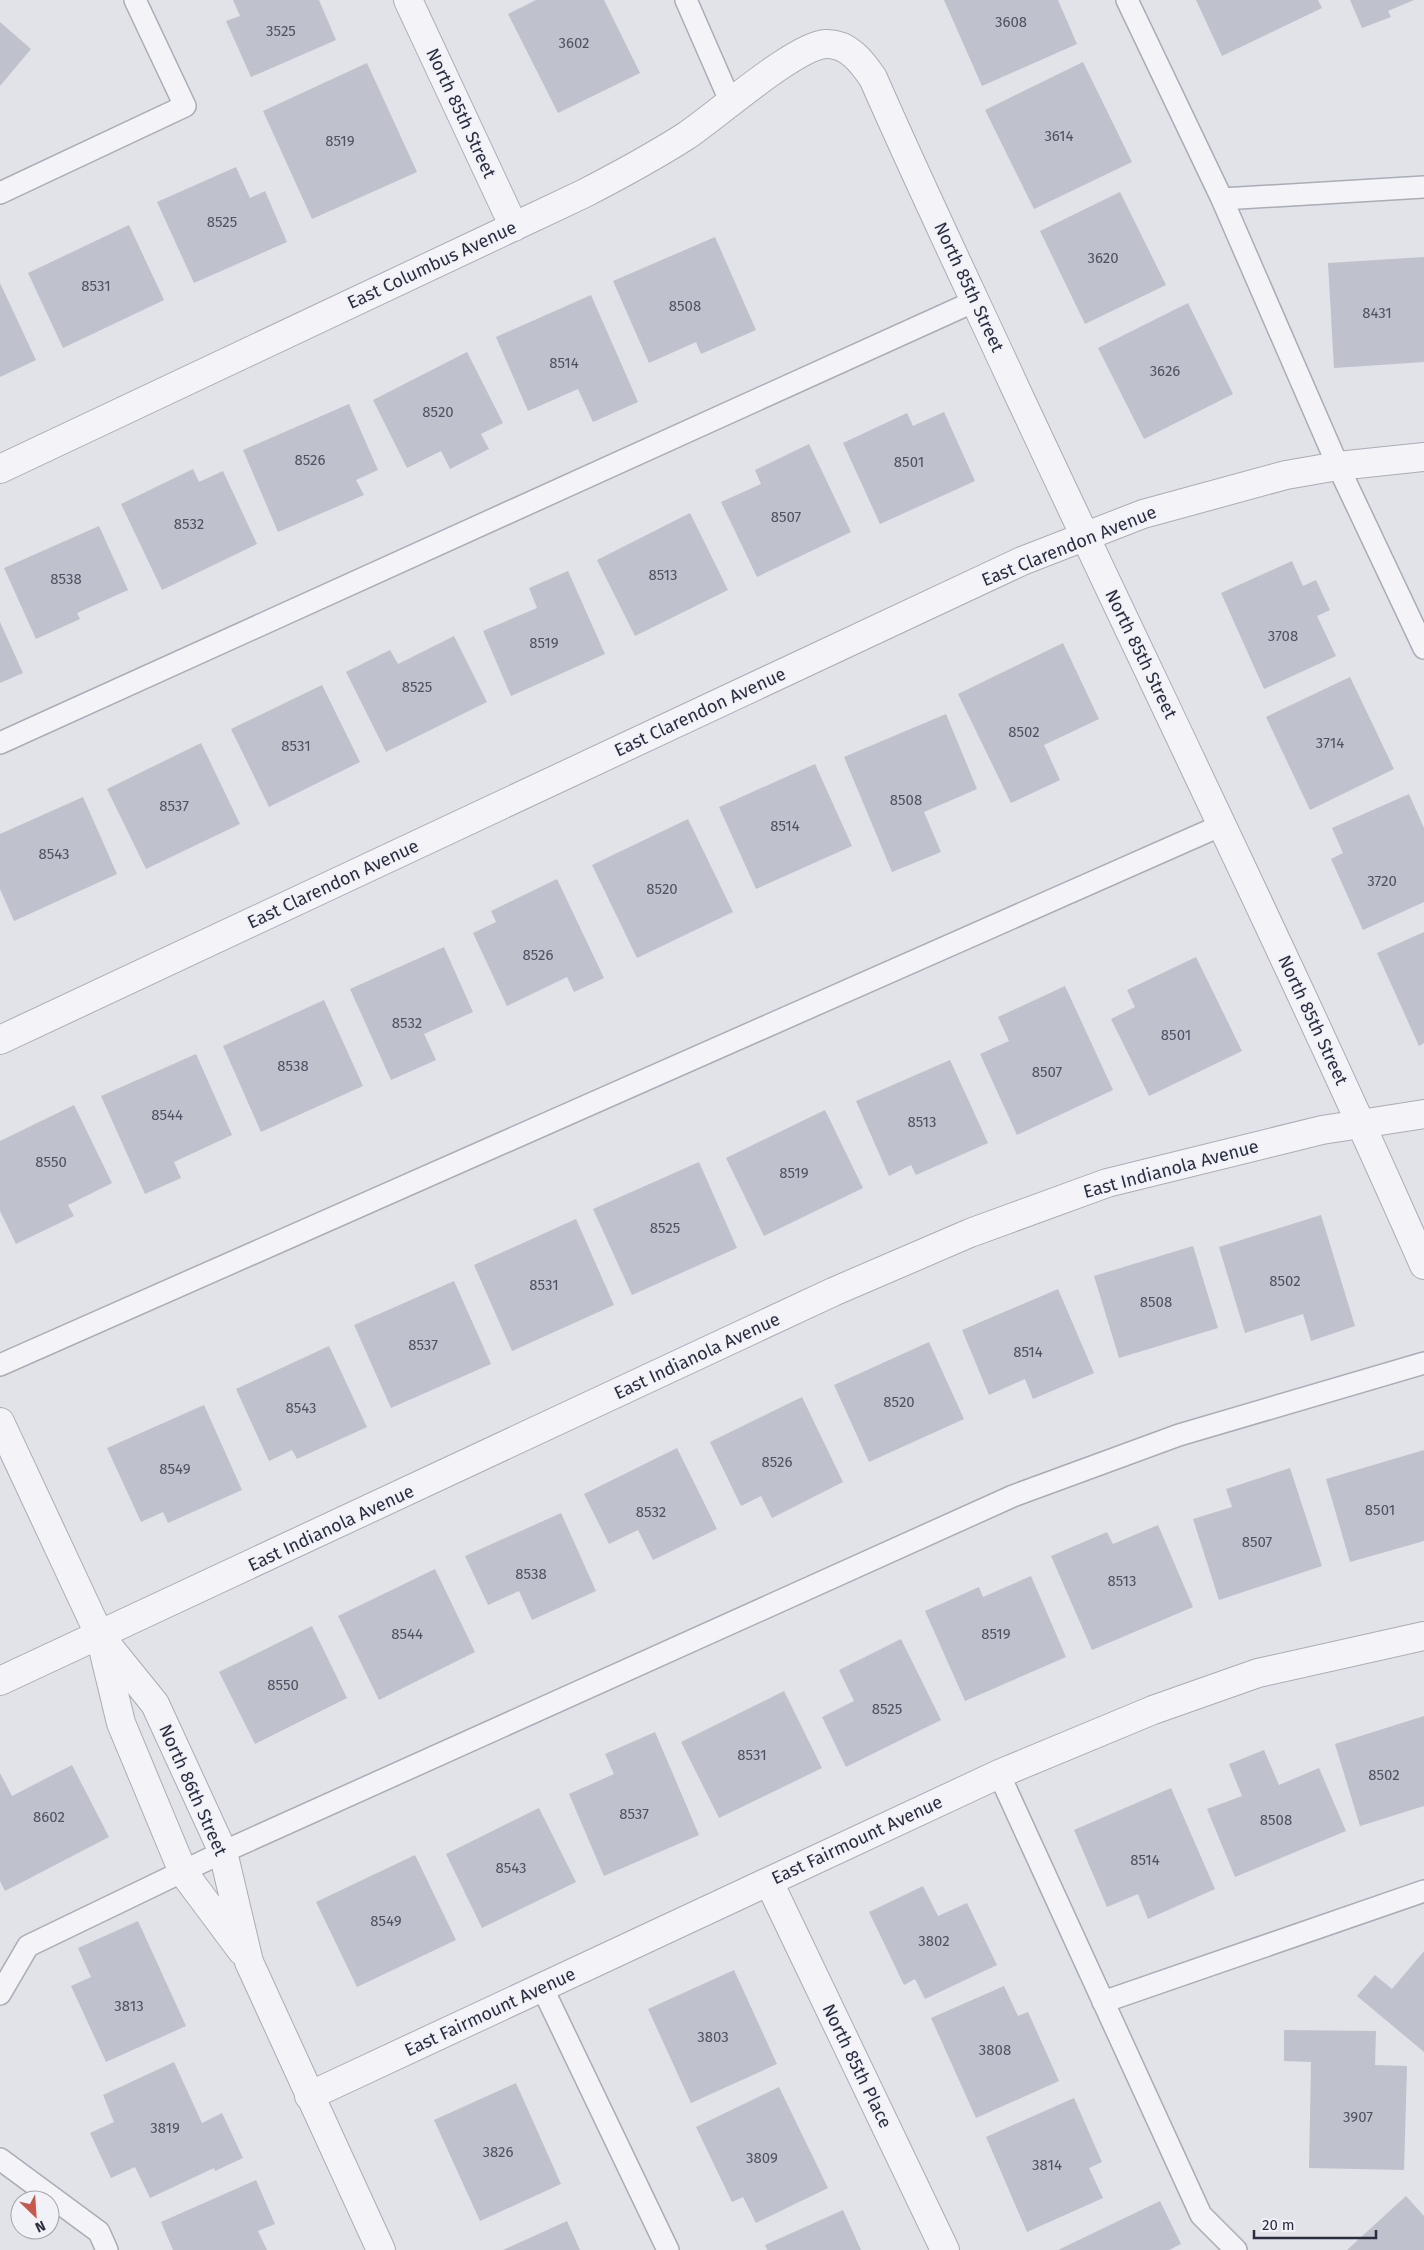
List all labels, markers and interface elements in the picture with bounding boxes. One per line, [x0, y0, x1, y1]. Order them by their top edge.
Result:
house number: 3608 [995, 13, 1027, 31]
house number: 3525 [266, 22, 296, 40]
house number: 3602 [558, 34, 590, 52]
street label: North 85th Street [421, 44, 501, 182]
house number: 3614 [1044, 127, 1074, 145]
house number: 8519 [325, 132, 355, 150]
house number: 8525 [207, 213, 237, 231]
street label: East Columbus Avenue [344, 216, 520, 314]
street label: North 85th Street [929, 218, 1009, 356]
house number: 3620 [1087, 249, 1119, 267]
house number: 8531 [81, 277, 111, 295]
house number: 8508 [669, 297, 701, 315]
house number: 8431 [1362, 304, 1392, 322]
house number: 8514 [549, 354, 579, 372]
house number: 3626 [1150, 362, 1180, 380]
house number: 8520 [422, 403, 454, 421]
house number: 8526 [294, 451, 326, 469]
house number: 8501 [894, 453, 924, 471]
street label: East Clarendon Avenue [978, 501, 1160, 591]
house number: 8507 [771, 508, 802, 526]
house number: 8532 [174, 515, 204, 533]
house number: 8513 [649, 566, 678, 584]
house number: 8538 [50, 570, 82, 588]
street label: North 85th Street [1100, 586, 1182, 723]
house number: 3708 [1268, 627, 1298, 645]
house number: 8519 [529, 634, 559, 652]
street label: East Clarendon Avenue [611, 663, 789, 761]
house number: 8525 [402, 678, 432, 696]
house number: 8502 [1008, 723, 1040, 741]
house number: 3714 [1316, 734, 1344, 752]
house number: 8531 [281, 737, 311, 755]
house number: 8508 [890, 791, 922, 809]
house number: 8537 [159, 797, 189, 815]
house number: 8514 [770, 817, 800, 835]
street label: East Clarendon Avenue [244, 835, 422, 933]
house number: 8543 [39, 845, 70, 863]
house number: 3720 [1367, 872, 1397, 890]
house number: 8520 [646, 880, 678, 898]
house number: 8526 [522, 946, 554, 964]
street label: North 85th Street [1273, 951, 1353, 1089]
house number: 8532 [392, 1014, 422, 1032]
house number: 8501 [1161, 1026, 1191, 1044]
house number: 8538 [277, 1057, 309, 1075]
house number: 8507 [1032, 1063, 1063, 1081]
house number: 8544 [151, 1106, 183, 1124]
house number: 8513 [908, 1113, 937, 1131]
street label: East Indianola Avenue [1081, 1135, 1261, 1203]
house number: 8550 [35, 1153, 67, 1171]
house number: 8519 [779, 1164, 809, 1182]
house number: 8525 [650, 1219, 680, 1237]
house number: 8502 [1269, 1272, 1301, 1290]
house number: 8531 [529, 1276, 559, 1294]
house number: 8508 [1140, 1293, 1172, 1311]
street label: East Indianola Avenue [610, 1308, 784, 1404]
house number: 8537 [408, 1336, 438, 1354]
house number: 8514 [1013, 1343, 1043, 1361]
house number: 8520 [883, 1393, 915, 1411]
house number: 8543 [286, 1399, 317, 1417]
house number: 8526 [761, 1453, 793, 1471]
house number: 8549 [159, 1460, 191, 1478]
street label: East Indianola Avenue [244, 1480, 418, 1576]
house number: 8501 [1365, 1501, 1395, 1519]
house number: 8532 [636, 1503, 666, 1521]
house number: 8507 [1242, 1533, 1273, 1551]
house number: 8538 [515, 1565, 547, 1583]
house number: 8513 [1108, 1572, 1137, 1590]
house number: 8544 [391, 1625, 423, 1643]
house number: 8519 [981, 1625, 1011, 1643]
house number: 8550 [267, 1676, 299, 1694]
house number: 8525 [872, 1700, 902, 1718]
street label: North 86th Street [154, 1721, 232, 1860]
house number: 8531 [737, 1746, 767, 1764]
house number: 8502 [1368, 1766, 1400, 1784]
street label: East Fairmount Avenue [768, 1791, 946, 1889]
house number: 8537 [619, 1805, 649, 1823]
house number: 8602 [33, 1808, 65, 1826]
house number: 8508 [1260, 1811, 1292, 1829]
house number: 8514 [1130, 1851, 1160, 1869]
house number: 8543 [496, 1859, 527, 1877]
house number: 8549 [370, 1912, 402, 1930]
house number: 3802 [918, 1932, 950, 1950]
street label: East Fairmount Avenue [401, 1963, 579, 2061]
house number: 3813 [114, 1997, 144, 2015]
street label: North 85th Place [817, 2000, 897, 2132]
house number: 3803 [697, 2028, 729, 2046]
house number: 3808 [979, 2041, 1011, 2059]
house number: 3907 [1343, 2108, 1373, 2126]
house number: 3819 [150, 2119, 180, 2137]
house number: 3826 [482, 2143, 514, 2161]
house number: 3809 [746, 2149, 778, 2167]
house number: 3814 [1032, 2156, 1062, 2174]
north arrow [10, 2190, 60, 2240]
scale bar [1254, 2208, 1376, 2240]
text: 20 m [1262, 2216, 1295, 2234]
text: N [32, 2217, 48, 2236]

